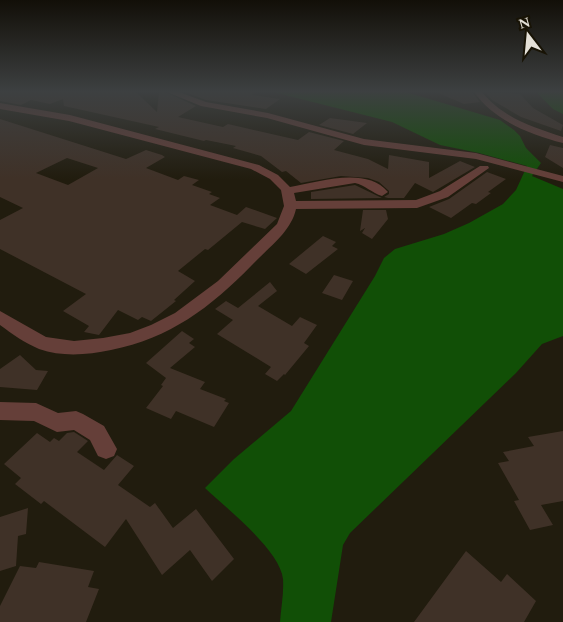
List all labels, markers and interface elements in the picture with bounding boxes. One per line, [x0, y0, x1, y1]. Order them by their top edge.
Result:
north arrow [503, 10, 553, 60]
text: N [516, 11, 533, 35]

